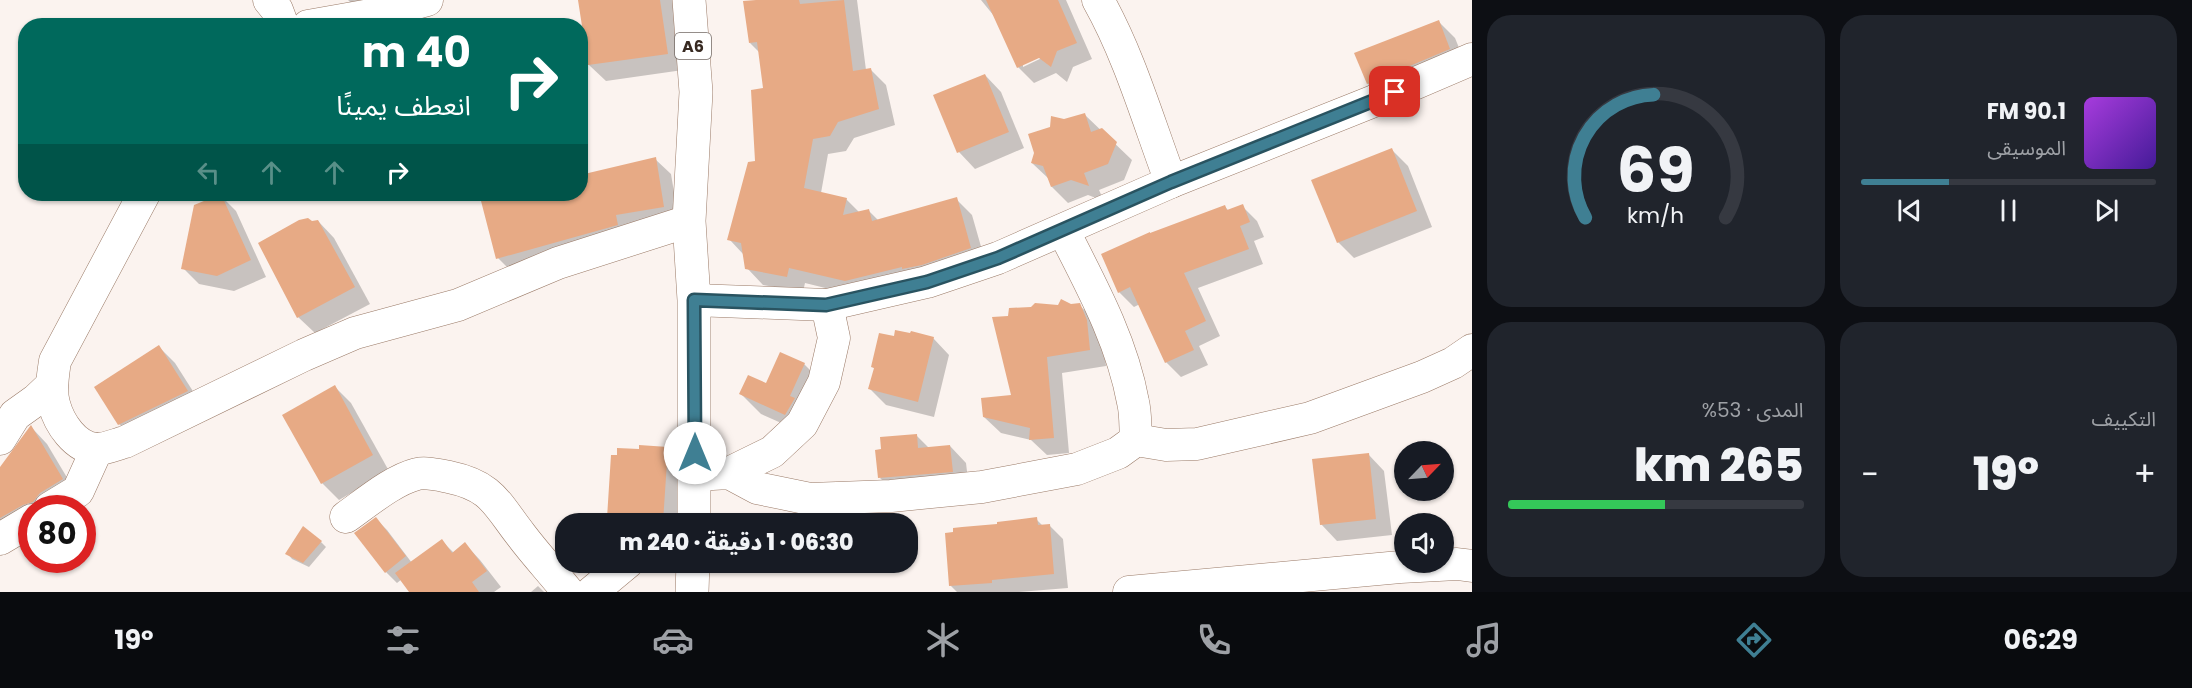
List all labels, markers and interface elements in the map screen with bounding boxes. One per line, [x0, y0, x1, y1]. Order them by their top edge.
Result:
text: 40 m [362, 23, 471, 82]
road number: A6 [675, 33, 711, 59]
icon: right [492, 42, 570, 120]
pin [1369, 66, 1420, 117]
icon: arrive [1378, 75, 1411, 108]
text: انعطف يمينًا [336, 87, 471, 124]
text: 90.1 FM [1987, 96, 2066, 127]
text: 69 [1617, 126, 1695, 214]
text: الموسيقى [1987, 134, 2066, 162]
icon: left [192, 156, 225, 189]
icon: ahead [255, 156, 288, 189]
icon: ahead [318, 156, 351, 189]
icon: right [381, 156, 414, 189]
icon: previous [1893, 194, 1926, 227]
icon: pause [1992, 194, 2025, 227]
icon: next [2090, 194, 2123, 227]
text: km/h [1627, 201, 1684, 232]
text: المدى · 53% [1702, 396, 1804, 424]
text: التكييف [2092, 405, 2156, 433]
position arrow [663, 421, 727, 485]
text: 265 km [1634, 434, 1804, 497]
north arrow [1394, 441, 1454, 501]
map controls [1394, 441, 1454, 573]
text: 19° [1973, 443, 2039, 506]
text: − [1861, 451, 1879, 498]
text: + [2133, 451, 2156, 498]
speed limit sign: 80 [18, 495, 96, 573]
button: sound [1394, 513, 1454, 573]
text: 06:30 · 1 دقيقة · 240 m [619, 527, 854, 558]
icon: filters [382, 619, 424, 661]
icon: car [652, 619, 694, 661]
icon: climate [922, 619, 964, 661]
icon: phone [1193, 619, 1235, 661]
icon: music [1463, 619, 1505, 661]
icon: directions [1733, 619, 1775, 661]
text: 19° [114, 621, 154, 658]
text: 06:29 [2003, 621, 2078, 658]

